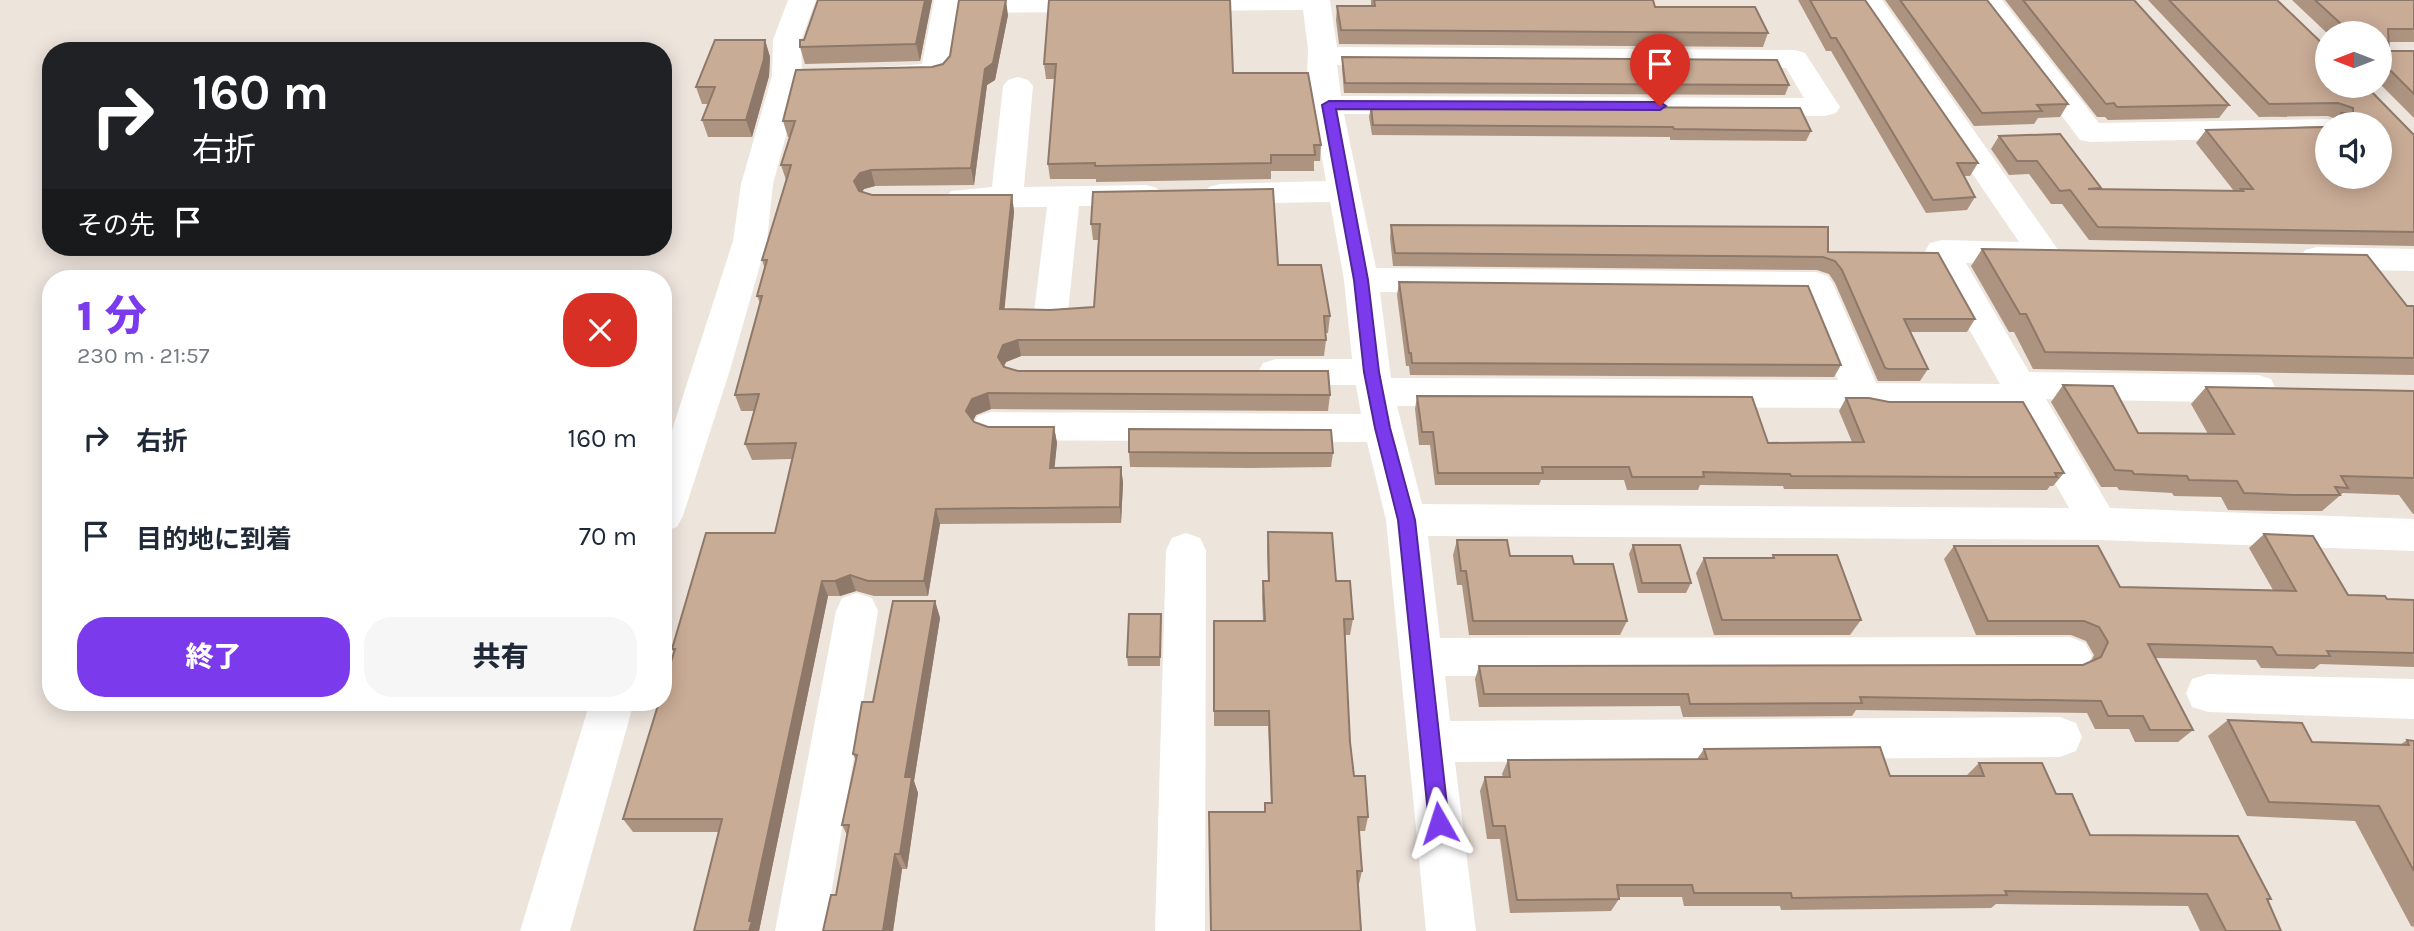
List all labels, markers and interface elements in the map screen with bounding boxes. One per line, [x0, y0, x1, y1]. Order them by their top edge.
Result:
north arrow [2315, 21, 2392, 98]
map controls [2315, 21, 2392, 189]
pin [1630, 34, 1690, 106]
icon: arrive [1641, 45, 1679, 83]
text: 160 m [192, 64, 329, 121]
icon: right [77, 70, 168, 161]
button: sound [2315, 112, 2392, 189]
text: 右折 [192, 131, 256, 168]
icon: arrive [169, 203, 207, 241]
text: その先 [77, 210, 155, 241]
text: 1 分 [77, 291, 146, 341]
button: close [563, 293, 637, 367]
text: 230 m · 21:57 [77, 342, 210, 369]
icon: right [77, 419, 115, 457]
text: 160 m [568, 423, 637, 454]
text: 右折 [136, 426, 188, 457]
icon: arrive [77, 517, 115, 555]
text: 70 m [579, 521, 637, 552]
text: 目的地に到着 [136, 524, 292, 555]
button: 終了 [77, 617, 350, 697]
button: 共有 [364, 617, 637, 697]
position arrow [1402, 786, 1476, 860]

